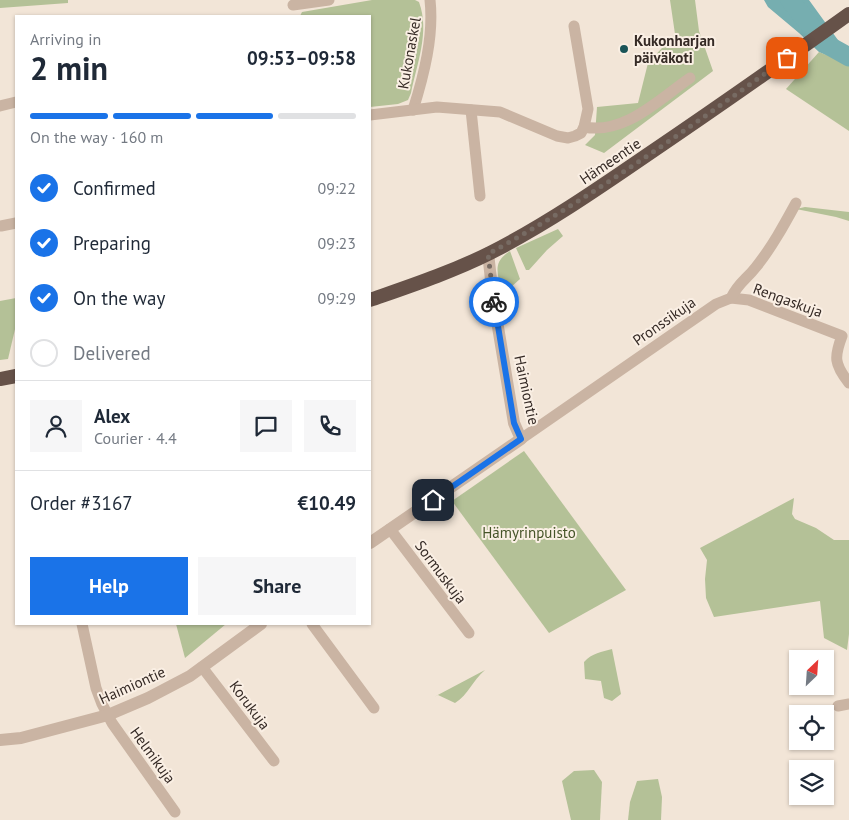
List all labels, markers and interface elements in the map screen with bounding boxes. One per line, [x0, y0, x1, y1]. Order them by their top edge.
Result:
street label: Kukonaskel [393, 15, 425, 91]
text: Arriving in [30, 29, 101, 49]
place label: Kukonharjan päiväkoti [634, 31, 715, 67]
pin [766, 37, 808, 79]
marker: Kukonharjan päiväkoti [618, 43, 630, 55]
icon: bag [773, 44, 801, 72]
text: 09:53–09:58 [247, 46, 356, 70]
text: 2 min [30, 47, 108, 89]
text: On the way · 160 m [30, 127, 163, 147]
street label: Hämeentie [576, 134, 644, 188]
icon: check [30, 174, 58, 202]
text: Confirmed [73, 176, 156, 200]
text: 09:22 [318, 178, 356, 198]
icon: check [30, 229, 58, 257]
text: Preparing [73, 231, 151, 255]
text: 09:23 [318, 233, 356, 253]
courier [469, 277, 519, 327]
street label: Rengaskuja [751, 279, 825, 321]
icon: check [30, 284, 58, 312]
text: On the way [73, 286, 165, 310]
text: 09:29 [318, 288, 356, 308]
icon: bike [480, 288, 508, 316]
street label: Pronssikuja [629, 292, 699, 350]
text: Delivered [73, 341, 151, 365]
street label: Haimiontie [510, 353, 544, 427]
button: person [30, 400, 82, 452]
button: chat [240, 400, 292, 452]
button: phone [304, 400, 356, 452]
text: Alex [94, 404, 130, 428]
text: Courier · 4.4 [94, 428, 177, 448]
pin [412, 479, 454, 521]
icon: home [419, 486, 447, 514]
text: Order #3167 [30, 491, 133, 515]
text: €10.49 [297, 491, 356, 515]
park label: Hämyrinpuisto [482, 523, 576, 542]
street label: Sormuskuja [411, 537, 471, 607]
button: Help [30, 557, 188, 615]
button: Share [198, 557, 356, 615]
north arrow [789, 650, 834, 695]
map controls [789, 650, 834, 805]
street label: Haimiontie [96, 662, 168, 708]
street label: Korukuja [225, 677, 275, 733]
button: locate [789, 705, 834, 750]
street label: Helmikuja [126, 723, 180, 787]
button: layers [789, 760, 834, 805]

